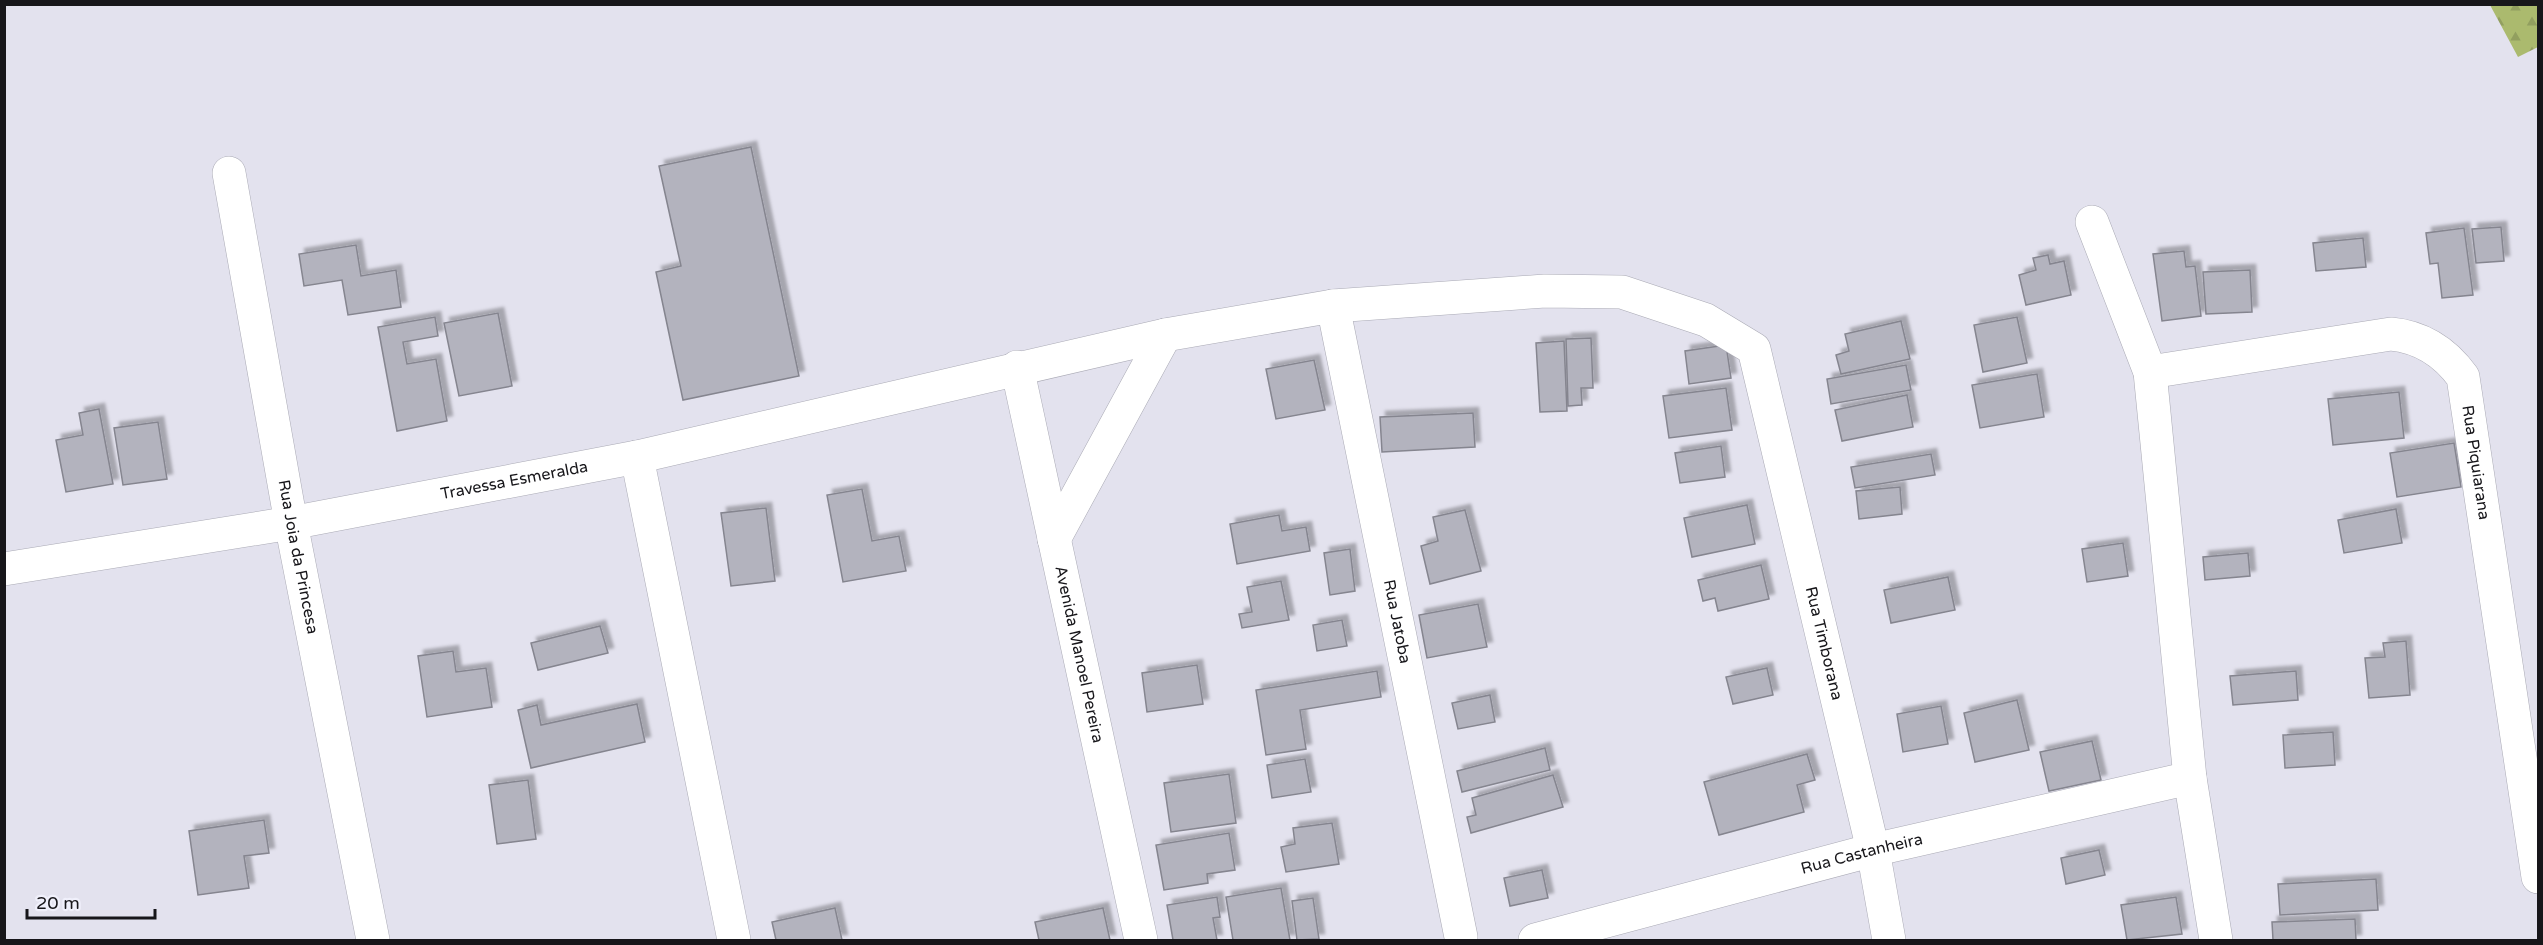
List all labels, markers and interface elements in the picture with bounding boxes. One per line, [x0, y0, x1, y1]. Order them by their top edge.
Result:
street label: Rua Piquiarana [2457, 404, 2494, 521]
street label: Travessa Esmeralda [439, 457, 590, 504]
street label: Rua Joia da Princesa [274, 478, 323, 636]
street label: Avenida Manoel Pereira [1050, 564, 1108, 745]
street label: Rua Jatoba [1379, 578, 1415, 665]
street label: Rua Timborana [1801, 584, 1847, 702]
street label: Rua Castanheira [1799, 829, 1925, 879]
scale bar [27, 882, 154, 920]
text: 20 m [36, 892, 80, 914]

